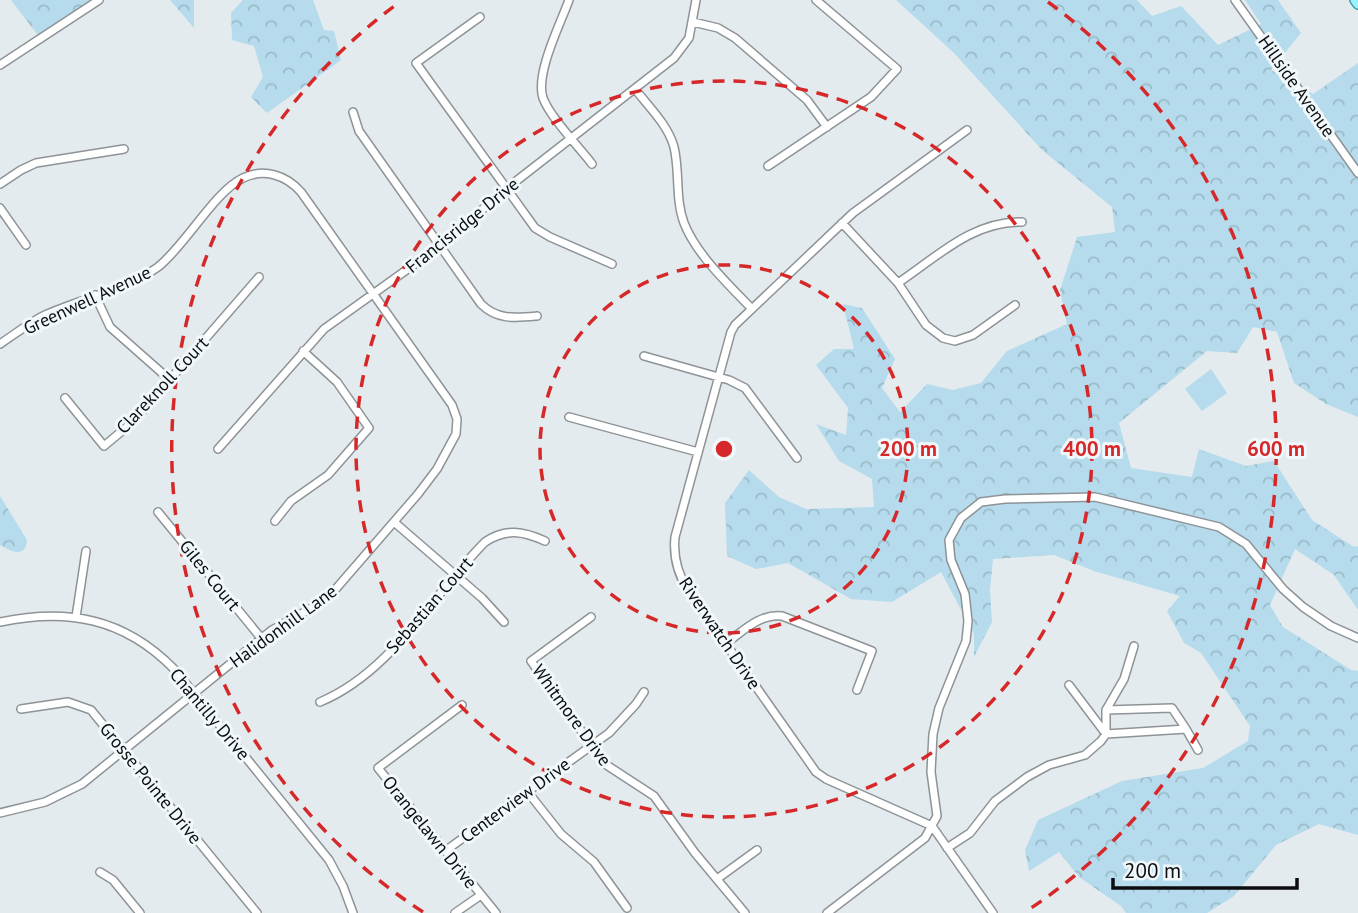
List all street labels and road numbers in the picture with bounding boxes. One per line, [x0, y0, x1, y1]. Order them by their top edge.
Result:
street label: Hillside Avenue [1253, 31, 1341, 141]
street label: Francisridge Drive [401, 172, 523, 278]
street label: Greenwell Avenue [20, 260, 154, 340]
street label: Clareknoll Court [111, 331, 213, 439]
street label: Giles Court [175, 535, 245, 615]
street label: Sebastian Court [381, 552, 477, 658]
street label: Riverwatch Drive [674, 572, 766, 694]
street label: Halidonhill Lane [225, 579, 341, 673]
street label: Whitmore Drive [527, 660, 617, 770]
street label: Chantilly Drive [165, 663, 255, 765]
street label: Grosse Pointe Drive [95, 718, 207, 848]
street label: Centerview Drive [456, 752, 574, 848]
street label: Orangelawn Drive [378, 771, 482, 893]

